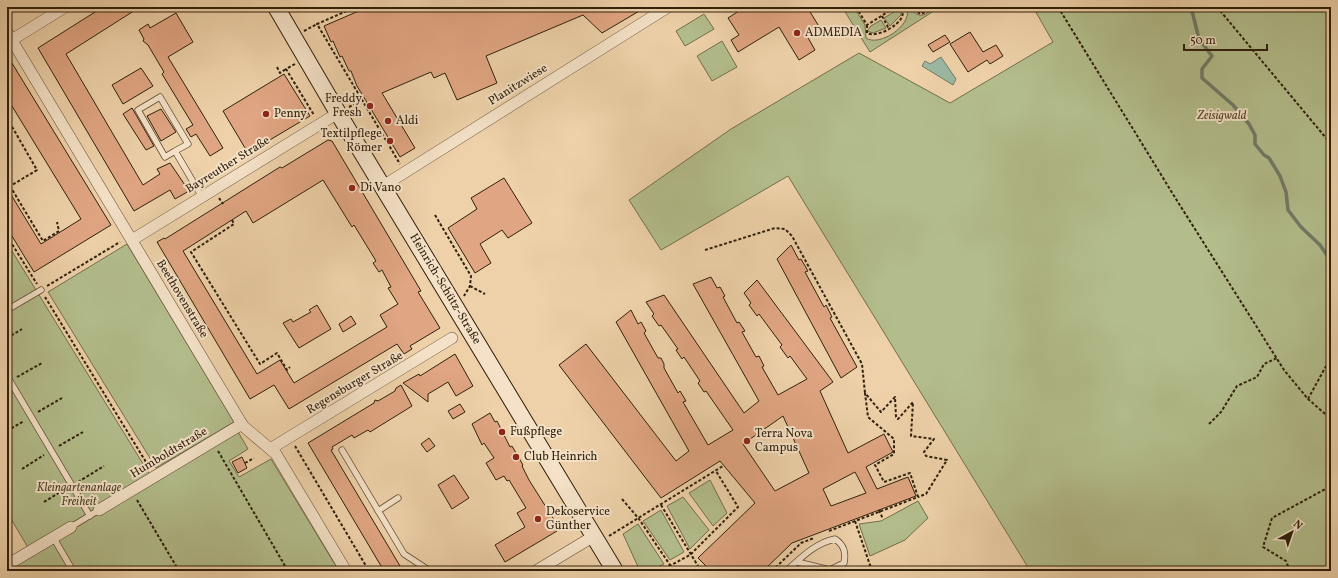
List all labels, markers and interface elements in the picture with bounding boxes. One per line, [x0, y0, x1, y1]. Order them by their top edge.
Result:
place label: ADMEDIA [805, 25, 863, 41]
scale bar [1184, 26, 1267, 52]
marker: ADMEDIA [792, 28, 802, 38]
text: 50 m [1190, 33, 1216, 49]
street label: Planitzwiese [485, 60, 551, 110]
place label: Freddy Fresh [325, 91, 362, 121]
marker: Freddy Fresh [365, 101, 375, 111]
place label: Penny [274, 106, 307, 122]
park label: Zeisigwald [1197, 108, 1247, 124]
marker: Penny [261, 109, 271, 119]
place label: Aldi [396, 113, 419, 129]
marker: Aldi [383, 116, 393, 126]
place label: Textilpflege Römer [321, 126, 382, 156]
street label: Bayreuther Straße [183, 133, 273, 197]
marker: Textilpflege Römer [385, 136, 395, 146]
place label: Di Vano [360, 180, 401, 196]
marker: Di Vano [347, 183, 357, 193]
street label: Heinrich-Schütz-Straße [405, 230, 485, 348]
street label: Beethovenstraße [152, 257, 212, 341]
street label: Regensburger Straße [304, 348, 407, 418]
street label: Humboldtstraße [128, 424, 211, 482]
place label: Fußpflege [510, 424, 562, 440]
place label: Terra Nova Campus [755, 426, 813, 456]
marker: Fußpflege [497, 427, 507, 437]
marker: Terra Nova Campus [742, 436, 752, 446]
place label: Club Heinrich [524, 449, 598, 465]
marker: Club Heinrich [511, 452, 521, 462]
park label: Kleingartenanlage Freiheit [37, 480, 122, 510]
place label: Dekoservice Günther [546, 504, 610, 534]
north arrow [1272, 512, 1312, 552]
marker: Dekoservice Günther [533, 514, 543, 524]
text: N [1290, 517, 1305, 534]

